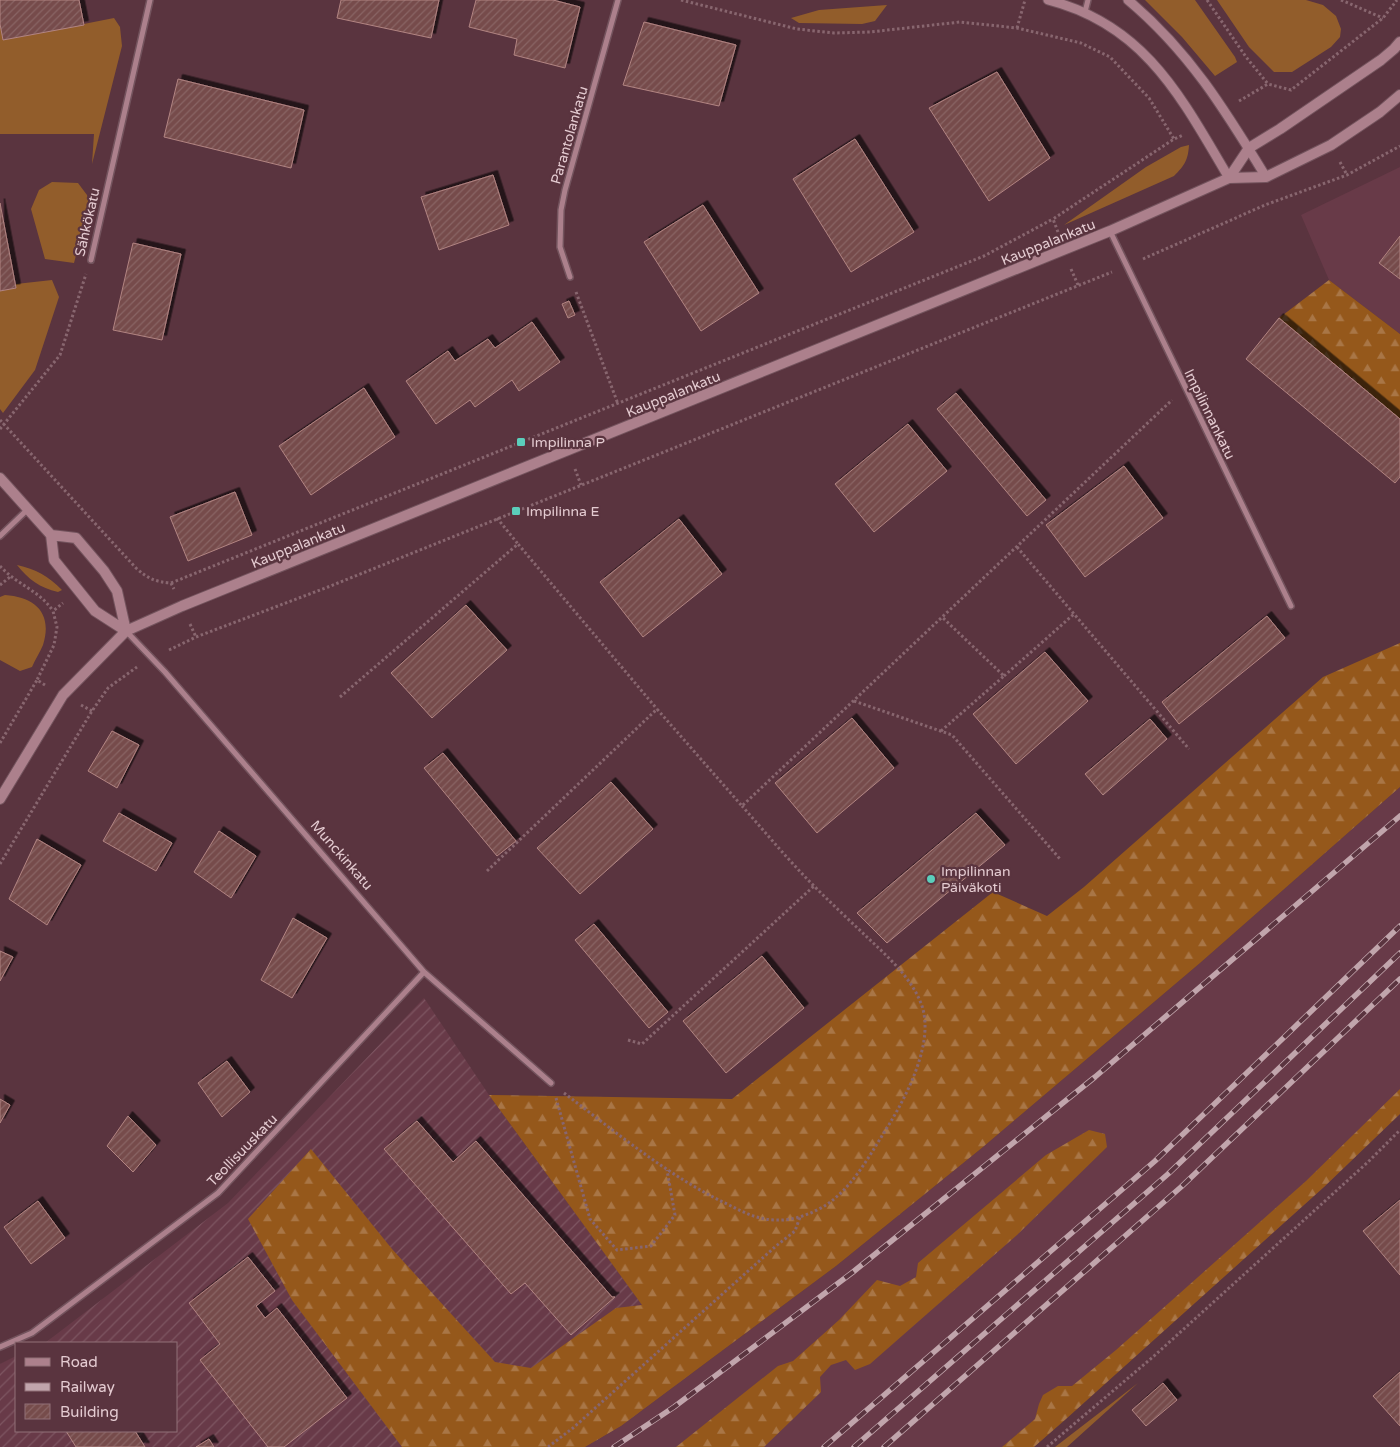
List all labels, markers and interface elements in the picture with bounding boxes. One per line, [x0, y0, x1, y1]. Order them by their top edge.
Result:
street label: Parantolankatu [547, 84, 592, 186]
street label: Sähkökatu [71, 186, 104, 258]
street label: Kauppalankatu [999, 216, 1098, 269]
street label: Impilinnankatu [1180, 366, 1239, 462]
street label: Kauppalankatu [624, 368, 723, 421]
place label: Impilinna P [531, 434, 605, 451]
marker: Impilinna P [515, 436, 527, 448]
place label: Impilinna E [526, 503, 600, 520]
marker: Impilinna E [510, 505, 522, 517]
street label: Kauppalankatu [249, 519, 348, 572]
street label: Munckinkatu [307, 817, 376, 894]
place label: Impilinnan Päiväkoti [941, 863, 1010, 896]
marker: Impilinnan Päiväkoti [925, 873, 937, 885]
street label: Teollisuuskatu [204, 1111, 281, 1190]
legend [15, 1342, 178, 1432]
text: Road [60, 1353, 98, 1371]
text: Railway [60, 1378, 115, 1396]
text: Building [60, 1403, 119, 1421]

